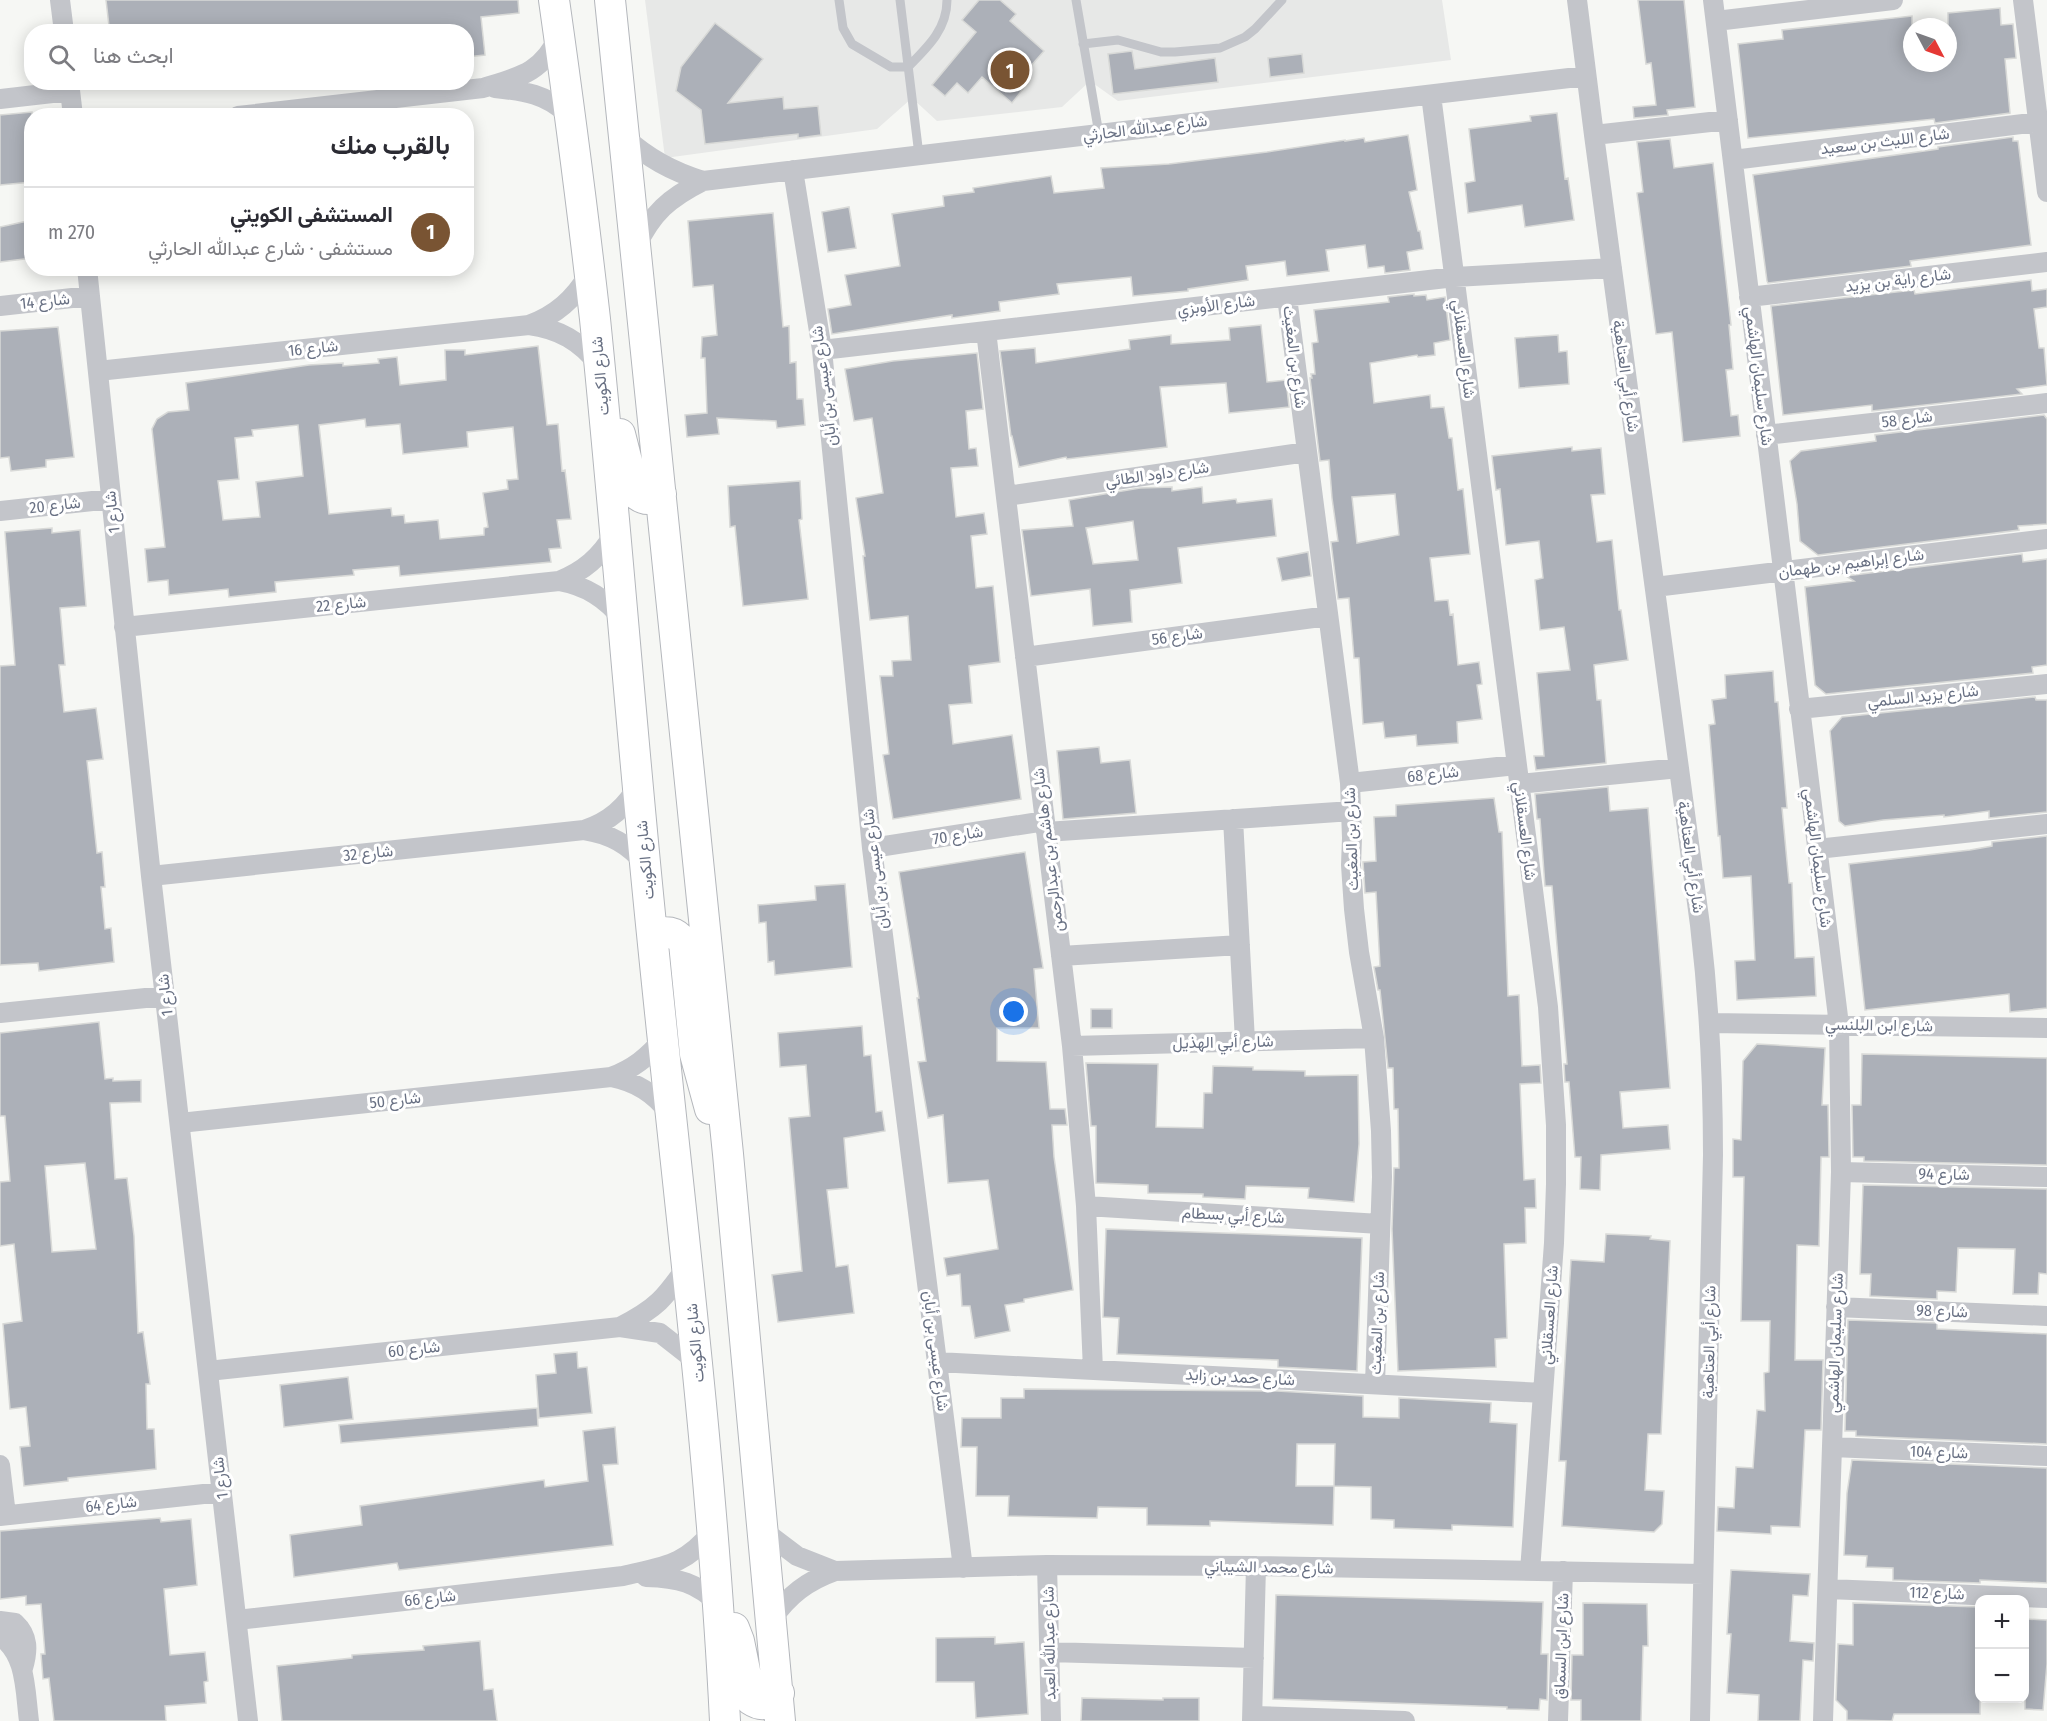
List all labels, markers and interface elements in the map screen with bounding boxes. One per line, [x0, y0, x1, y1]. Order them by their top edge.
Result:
north arrow [1903, 18, 1957, 72]
search box [24, 24, 474, 90]
icon: search [45, 41, 78, 74]
text: ابحث هنا [93, 42, 174, 69]
pin: 1 [990, 48, 1030, 92]
street label: شارع عبدالله الحارثي [1082, 111, 1209, 149]
street label: شارع الليث بن سعيد [1819, 124, 1951, 160]
text: بالقرب منك [330, 130, 450, 161]
text: المستشفى الكويتي [230, 201, 393, 228]
text: 270 m [48, 220, 95, 244]
text: 1 [426, 220, 435, 244]
text: مستشفى · شارع عبدالله الحارثي [148, 236, 393, 260]
street label: شارع راية بن يزيد [1844, 264, 1952, 298]
street label: شارع 14 [19, 289, 71, 315]
street label: شارع الأوبزي [1176, 291, 1256, 323]
street label: شارع العسقلاني [1445, 298, 1479, 400]
street label: شارع بن المغيث [1277, 305, 1311, 410]
street label: شارع سليمان الهاشمي [1737, 305, 1777, 447]
street label: شارع أبي العتاهية [1605, 319, 1643, 434]
street label: شارع عيسى بن أبان [807, 324, 843, 447]
street label: شارع الكويت [587, 335, 615, 416]
street label: شارع 16 [287, 336, 339, 362]
street label: شارع 58 [1880, 406, 1934, 434]
street label: شارع داود الطائي [1104, 457, 1211, 495]
street label: شارع 1 [100, 490, 126, 534]
street label: شارع 20 [28, 493, 82, 519]
street label: شارع إبراهيم بن طهمان [1777, 545, 1925, 583]
street label: شارع 22 [315, 592, 367, 618]
street label: شارع 56 [1150, 623, 1204, 651]
street label: شارع يزيد السلمي [1867, 681, 1980, 715]
street label: شارع 68 [1406, 762, 1460, 788]
street label: شارع هاشم بن عبدالرحمن [1029, 767, 1069, 933]
street label: شارع العسقلاني [1506, 780, 1540, 882]
street label: شارع بن المغيث [1340, 787, 1364, 891]
street label: شارع سليمان الهاشمي [1796, 787, 1836, 929]
street label: شارع أبي العتاهية [1670, 800, 1708, 915]
street label: شارع عيسى بن أبان [858, 807, 894, 930]
street label: شارع الكويت [632, 819, 660, 900]
street label: شارع 70 [932, 822, 985, 850]
street label: شارع 32 [342, 841, 394, 867]
street label: شارع 1 [153, 973, 179, 1017]
your location [999, 997, 1028, 1026]
street label: شارع ابن البلنسي [1825, 1015, 1933, 1039]
street label: شارع أبي الهذيل [1172, 1032, 1274, 1056]
street label: شارع 50 [368, 1088, 422, 1114]
street label: شارع 94 [1918, 1164, 1970, 1186]
street label: شارع أبي بسطام [1181, 1203, 1285, 1231]
street label: شارع العسقلاني [1536, 1265, 1566, 1366]
street label: شارع بن المغيث [1366, 1271, 1390, 1375]
street label: شارع سليمان الهاشمي [1823, 1273, 1851, 1414]
street label: شارع أبي العتاهية [1699, 1285, 1723, 1399]
street label: شارع عيسى بن أبان [917, 1290, 953, 1413]
street label: شارع 98 [1916, 1301, 1968, 1323]
street label: شارع الكويت [682, 1302, 710, 1383]
street label: شارع 60 [387, 1337, 441, 1363]
street label: شارع حمد بن زايد [1185, 1365, 1295, 1391]
street label: شارع 104 [1909, 1441, 1968, 1465]
street label: شارع 1 [208, 1456, 234, 1500]
street label: شارع 64 [84, 1492, 138, 1518]
street label: شارع محمد الشيباني [1204, 1556, 1334, 1582]
street label: شارع 112 [1909, 1583, 1965, 1605]
street label: شارع 66 [403, 1586, 457, 1612]
street label: شارع عبدالله العبد [1039, 1586, 1061, 1700]
street label: شارع ابن السماق [1550, 1593, 1574, 1699]
map controls [1975, 1595, 2029, 1703]
button: + [1975, 1595, 2029, 1649]
button: − [1975, 1649, 2029, 1703]

